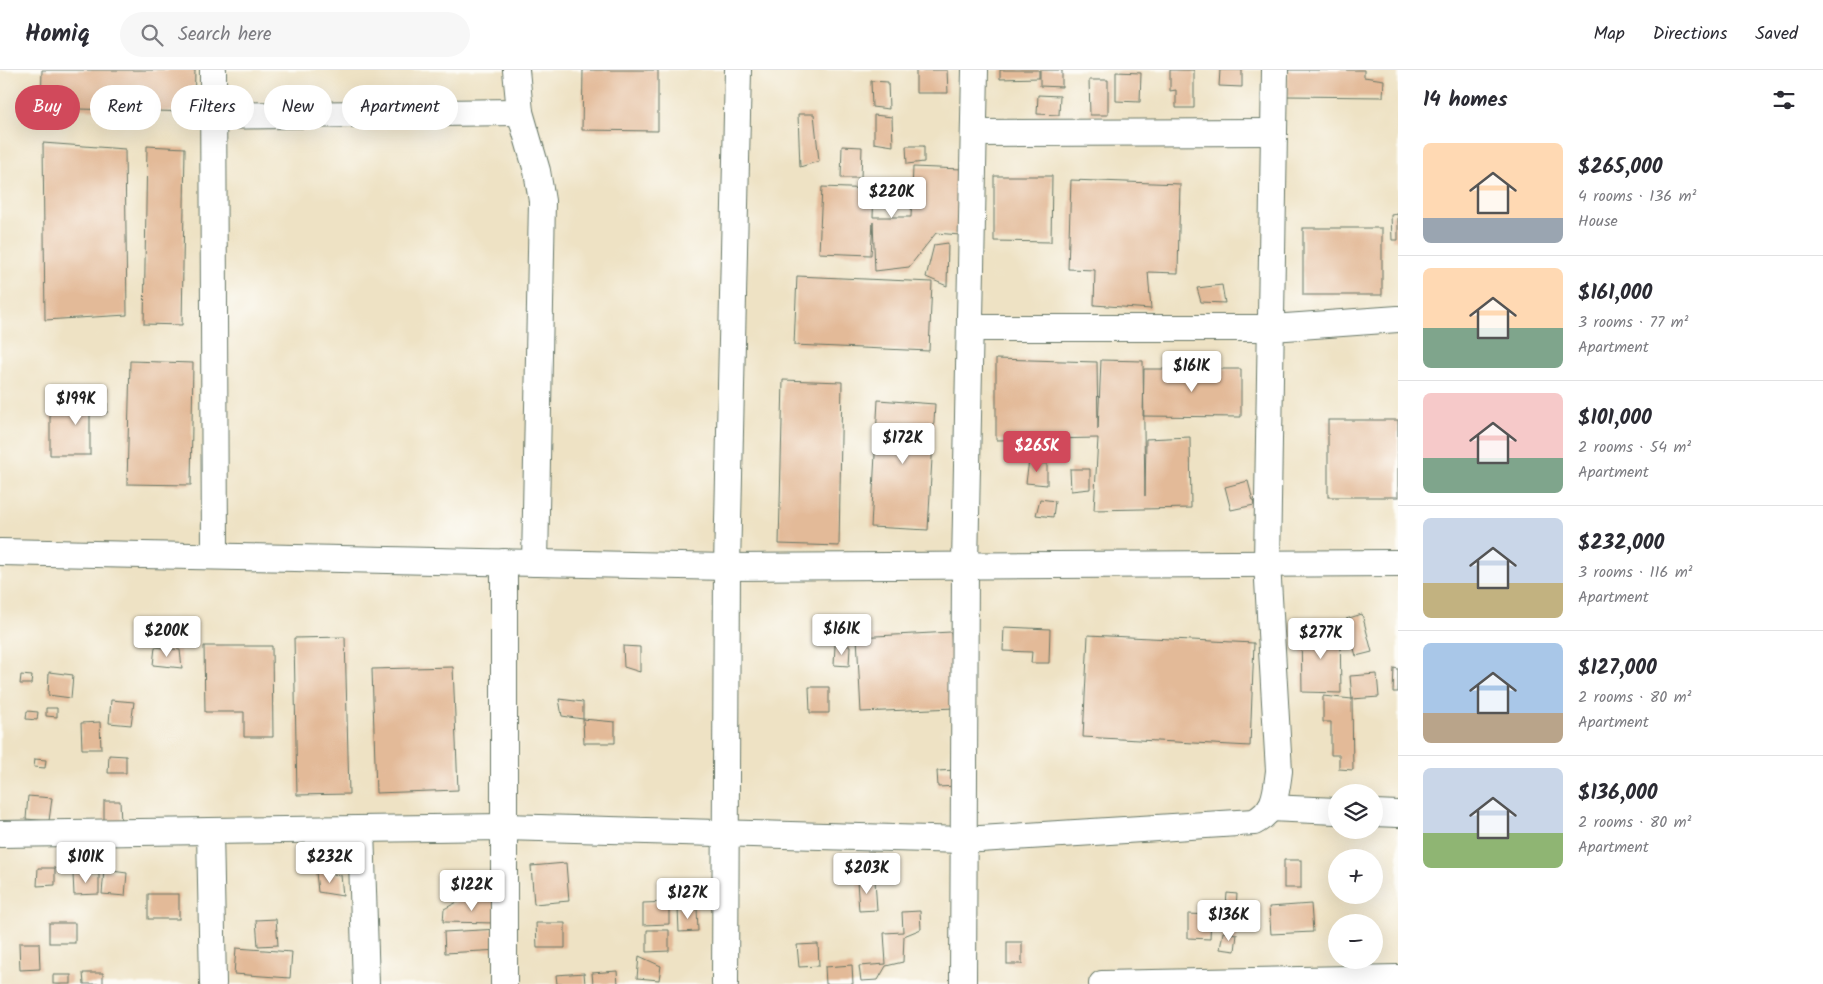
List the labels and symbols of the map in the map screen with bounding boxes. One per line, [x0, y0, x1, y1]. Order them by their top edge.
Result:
pin: $220K [857, 176, 927, 219]
pin: $161K [1157, 350, 1227, 393]
pin: $199K [41, 384, 111, 426]
pin: $172K [868, 422, 938, 465]
pin: $265K [1002, 430, 1072, 473]
pin: $161K [807, 614, 877, 656]
pin: $200K [132, 616, 202, 658]
pin: $277K [1286, 618, 1356, 660]
pin: $101K [51, 842, 121, 884]
pin: $232K [295, 842, 365, 884]
pin: $203K [832, 852, 902, 895]
pin: $122K [437, 870, 507, 912]
pin: $127K [653, 878, 723, 920]
pin: $136K [1194, 900, 1264, 942]

